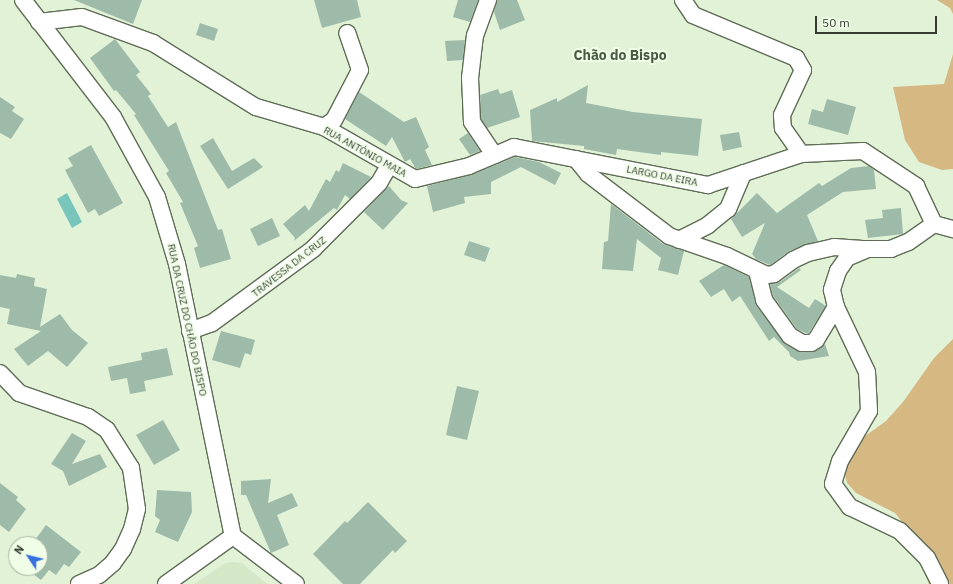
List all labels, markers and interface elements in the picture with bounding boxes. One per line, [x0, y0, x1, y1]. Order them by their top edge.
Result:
scale bar [817, 8, 939, 34]
text: 50 m [822, 15, 850, 30]
district label: Chão do Bispo [573, 47, 667, 63]
street label: RUA ANTÓNIO MAIA [321, 124, 409, 180]
street label: LARGO DA EIRA [625, 163, 699, 189]
street label: TRAVESSA DA CRUZ [250, 234, 328, 300]
street label: RUA DA CRUZ DO CHÃO DO BISPO [165, 243, 209, 397]
north arrow [8, 536, 48, 576]
text: N [11, 542, 27, 557]

